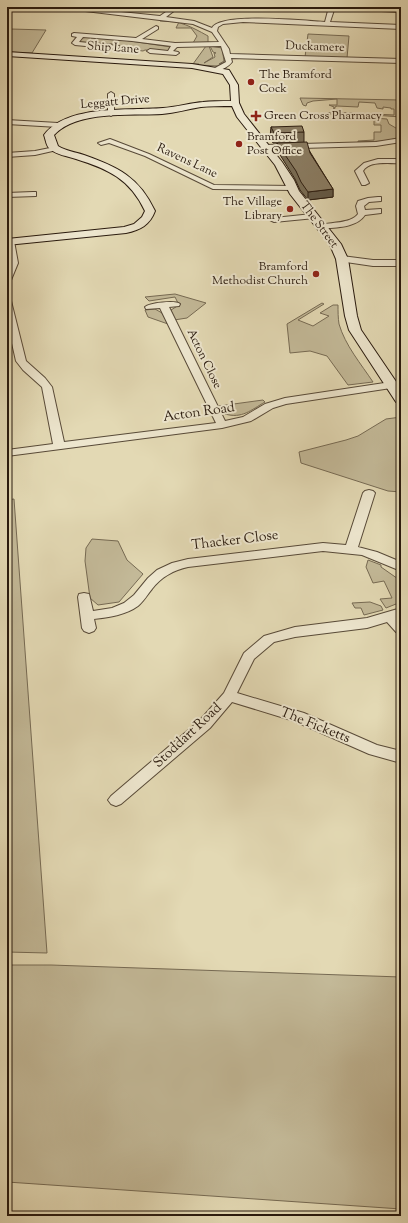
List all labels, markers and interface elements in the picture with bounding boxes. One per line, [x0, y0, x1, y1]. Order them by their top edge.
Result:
street label: Ship Lane [86, 37, 140, 59]
street label: Duckamere [285, 37, 345, 57]
place label: The Bramford Cock [259, 66, 332, 98]
marker: The Bramford Cock [246, 77, 256, 87]
street label: Leggatt Drive [80, 90, 151, 114]
place label: Green Cross Pharmacy [264, 107, 382, 125]
marker: Green Cross Pharmacy [251, 111, 261, 121]
place label: Bramford Post Office [247, 128, 303, 160]
street label: Ravens Lane [154, 139, 221, 183]
marker: Bramford Post Office [234, 139, 244, 149]
place label: The Village Library [223, 193, 282, 225]
street label: The Street [295, 198, 343, 252]
marker: The Village Library [285, 204, 295, 214]
place label: Bramford Methodist Church [212, 258, 308, 290]
marker: Bramford Methodist Church [311, 269, 321, 279]
street label: Acton Close [182, 326, 226, 392]
street label: Acton Road [162, 398, 236, 428]
street label: Thacker Close [190, 526, 280, 556]
street label: Stoddart Road [149, 699, 227, 773]
street label: The Ficketts [277, 703, 353, 749]

